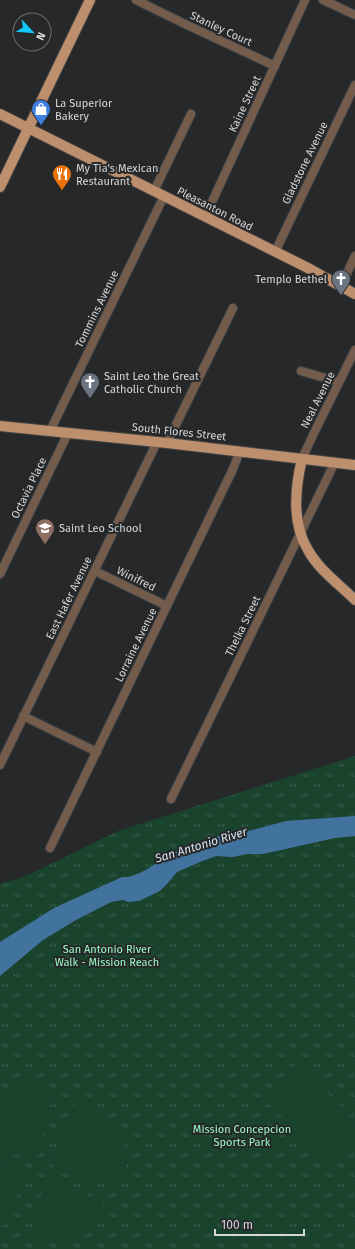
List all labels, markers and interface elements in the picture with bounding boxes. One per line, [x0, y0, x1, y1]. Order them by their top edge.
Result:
street label: Stanley Court [188, 9, 254, 49]
north arrow [12, 12, 52, 52]
text: N [33, 30, 48, 42]
street label: Kaine Street [226, 74, 264, 134]
place label: La Superior Bakery [55, 97, 113, 123]
shop icon: La Superior Bakery [30, 98, 52, 126]
street label: Gladstone Avenue [279, 120, 331, 206]
place label: My Tia's Mexican Restaurant [76, 162, 158, 188]
restaurant icon: My Tia's Mexican Restaurant [51, 163, 73, 191]
street label: Pleasanton Road [175, 184, 255, 234]
street label: Tommins Avenue [73, 268, 121, 350]
church icon: Templo Bethel [330, 268, 352, 296]
place label: Templo Bethel [255, 273, 327, 286]
street label: Neal Avenue [298, 369, 338, 431]
place label: Saint Leo the Great Catholic Church [104, 370, 199, 396]
church icon: Saint Leo the Great Catholic Church [79, 371, 101, 399]
street label: South Flores Street [131, 421, 227, 443]
street label: Octavia Place [9, 455, 49, 521]
school or university icon: Saint Leo School [34, 517, 56, 545]
place label: Saint Leo School [59, 522, 142, 535]
street label: East Hafer Avenue [43, 555, 95, 641]
street label: Winifred [114, 564, 158, 594]
street label: Thelka Street [223, 594, 263, 658]
street label: Lorraine Avenue [112, 606, 160, 684]
water label: San Antonio River [152, 824, 249, 866]
park label: San Antonio River Walk - Mission Reach [55, 943, 159, 969]
park label: Mission Concepcion Sports Park [193, 1123, 291, 1149]
scale bar [215, 1211, 304, 1237]
text: 100 m [221, 1218, 253, 1232]

